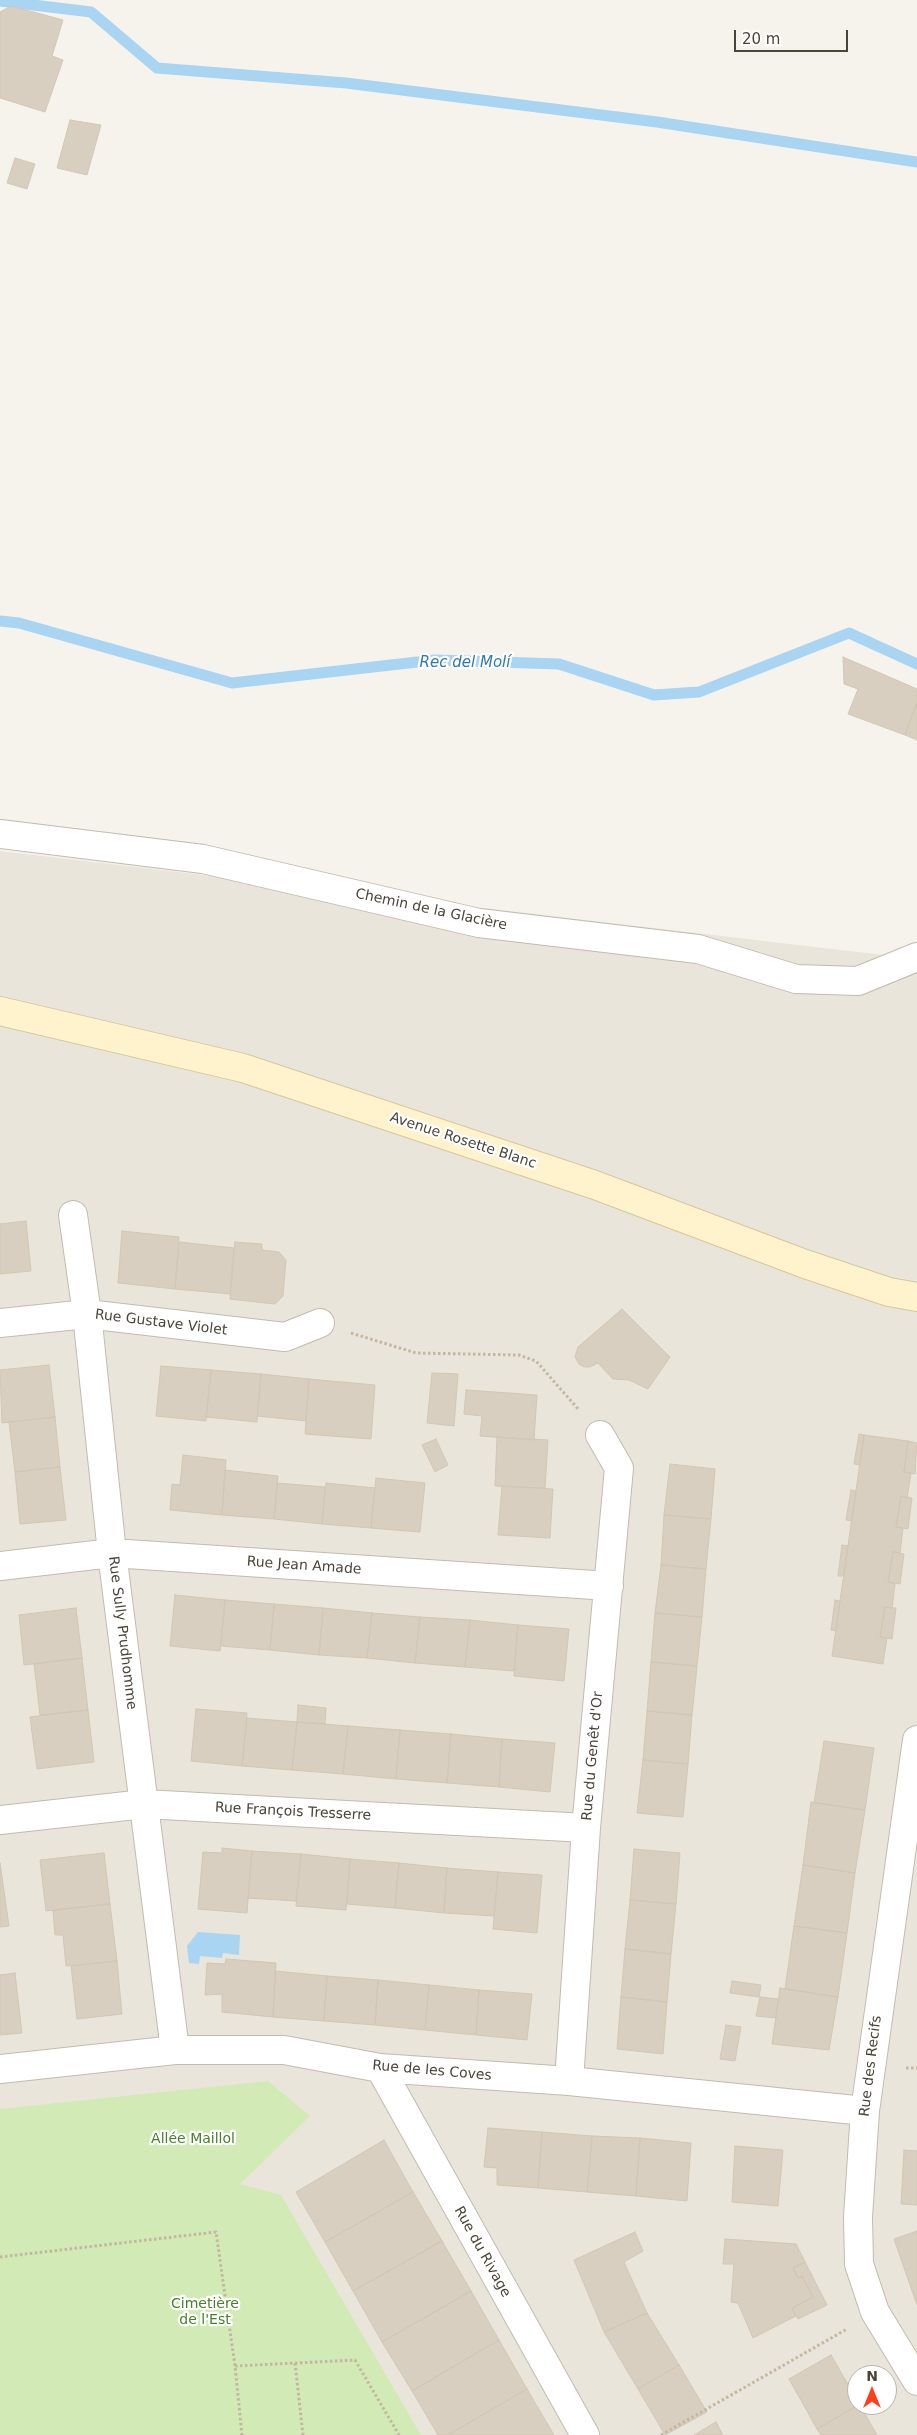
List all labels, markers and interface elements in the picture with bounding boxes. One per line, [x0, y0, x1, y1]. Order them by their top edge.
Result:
scale bar [737, 20, 851, 52]
text: 20 m [742, 30, 780, 48]
water label: Rec del Molí [420, 654, 510, 672]
street label: Chemin de la Glacière [354, 886, 508, 934]
street label: Avenue Rosette Blanc [388, 1109, 538, 1173]
street label: Rue Gustave Violet [94, 1307, 228, 1339]
street label: Rue Jean Amade [246, 1554, 362, 1578]
street label: Rue Sully Prudhomme [104, 1555, 140, 1711]
street label: Rue du Genêt d'Or [579, 1691, 607, 1821]
street label: Rue François Tresserre [214, 1800, 372, 1824]
street label: Rue des Recifs [856, 2014, 886, 2118]
street label: Rue de les Coves [372, 2057, 492, 2085]
park label: Allée Maillol [151, 2131, 235, 2147]
street label: Rue du Rivage [450, 2204, 514, 2300]
park label: Cimetière de l'Est [171, 2296, 239, 2328]
north arrow [847, 2365, 897, 2415]
text: N [866, 2368, 878, 2384]

